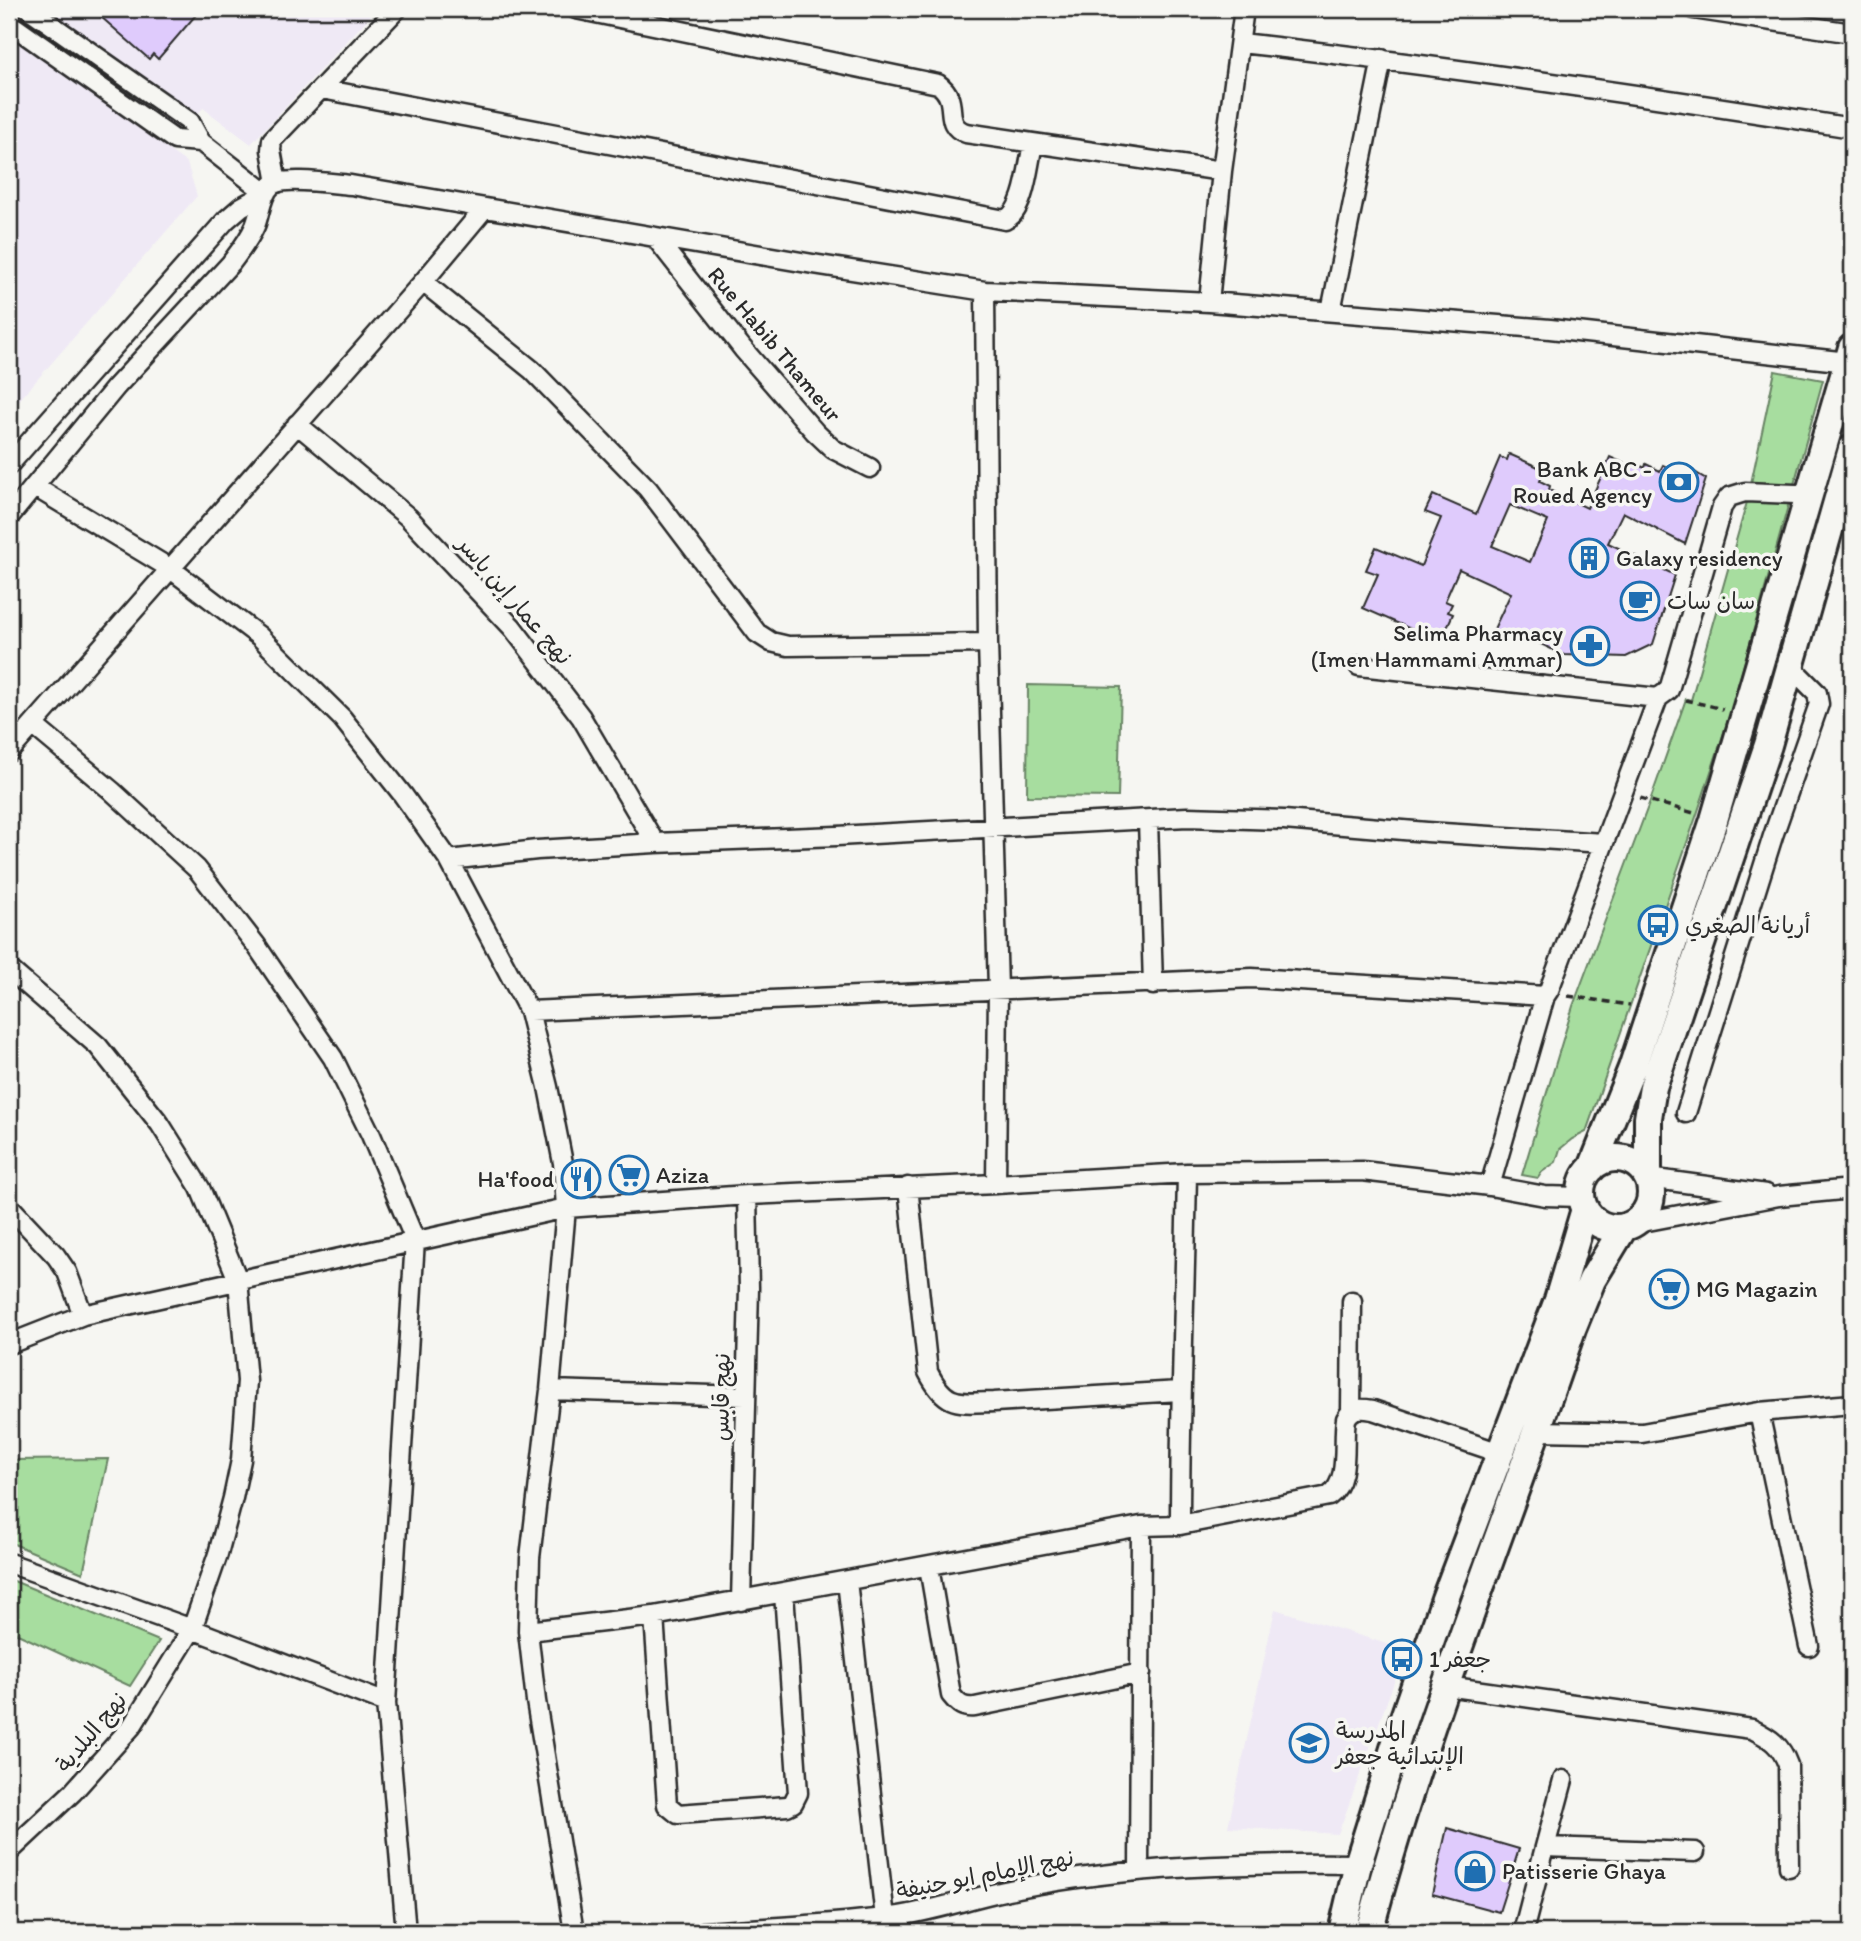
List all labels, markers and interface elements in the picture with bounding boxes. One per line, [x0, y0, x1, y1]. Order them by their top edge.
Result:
street label: Rue Habib Thameur [702, 261, 848, 427]
place label: Bank ABC - Roued Agency [1513, 455, 1652, 509]
bank icon: Bank ABC - Roued Agency [1658, 461, 1700, 503]
street label: نهج عمار إبن ياسر [449, 528, 579, 671]
building icon: Galaxy residency [1568, 537, 1610, 579]
place label: Galaxy residency [1616, 544, 1783, 572]
cafe icon: سان سات [1619, 580, 1661, 622]
place label: سان سات [1667, 587, 1755, 615]
place label: Selima Pharmacy (Imen Hammami Ammar) [1311, 619, 1563, 673]
pharmacy icon: Selima Pharmacy (Imen Hammami Ammar) [1569, 625, 1611, 667]
bus stop icon: أريانة الصغري [1637, 904, 1679, 946]
place label: أريانة الصغري [1685, 911, 1811, 942]
supermarket icon: Aziza [608, 1154, 650, 1196]
restaurant icon: Ha'food [560, 1158, 602, 1200]
place label: Aziza [656, 1161, 709, 1189]
place label: Ha'food [477, 1165, 554, 1193]
supermarket icon: MG Magazin [1648, 1268, 1690, 1310]
place label: MG Magazin [1696, 1275, 1818, 1303]
street label: نهج قابس [706, 1353, 738, 1441]
bus stop icon: جعفر 1 [1381, 1638, 1423, 1680]
place label: جعفر 1 [1429, 1645, 1491, 1673]
street label: نهج البلدية [49, 1686, 134, 1779]
place label: المدرسة الإبتدائية جعفر [1334, 1716, 1464, 1771]
school or university icon: المدرسة الإبتدائية جعفر [1288, 1722, 1330, 1764]
street label: نهج الإمام ابو حنيفة [894, 1843, 1077, 1909]
shop icon: Patisserie Ghaya [1454, 1850, 1496, 1892]
place label: Patisserie Ghaya [1502, 1857, 1666, 1885]

